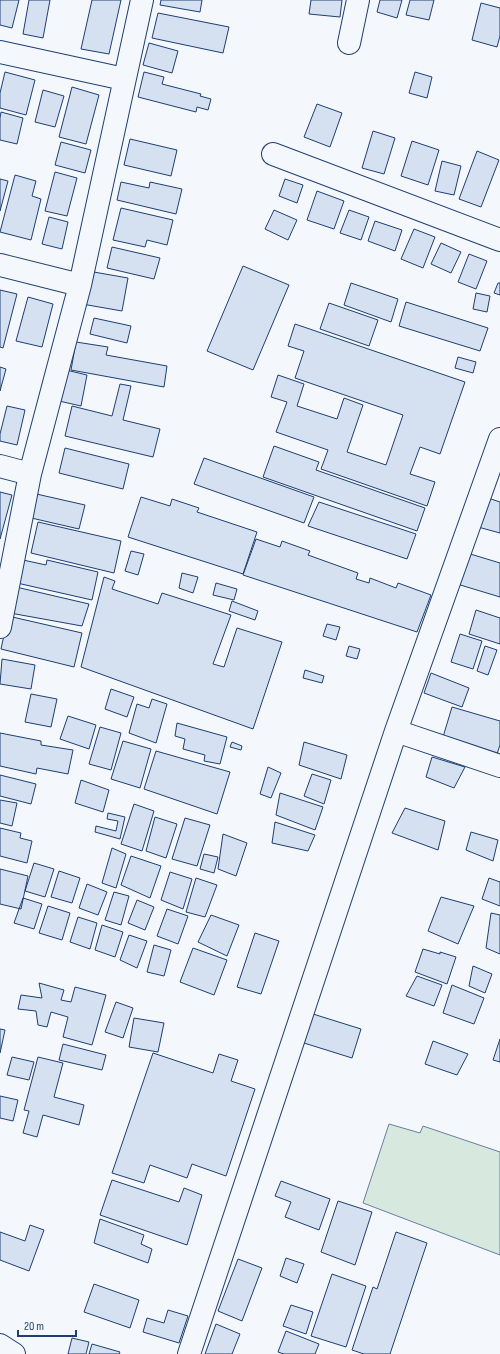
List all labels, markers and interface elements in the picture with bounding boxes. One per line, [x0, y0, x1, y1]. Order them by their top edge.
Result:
scale bar [18, 1312, 76, 1338]
text: 20 m [24, 1319, 44, 1334]

